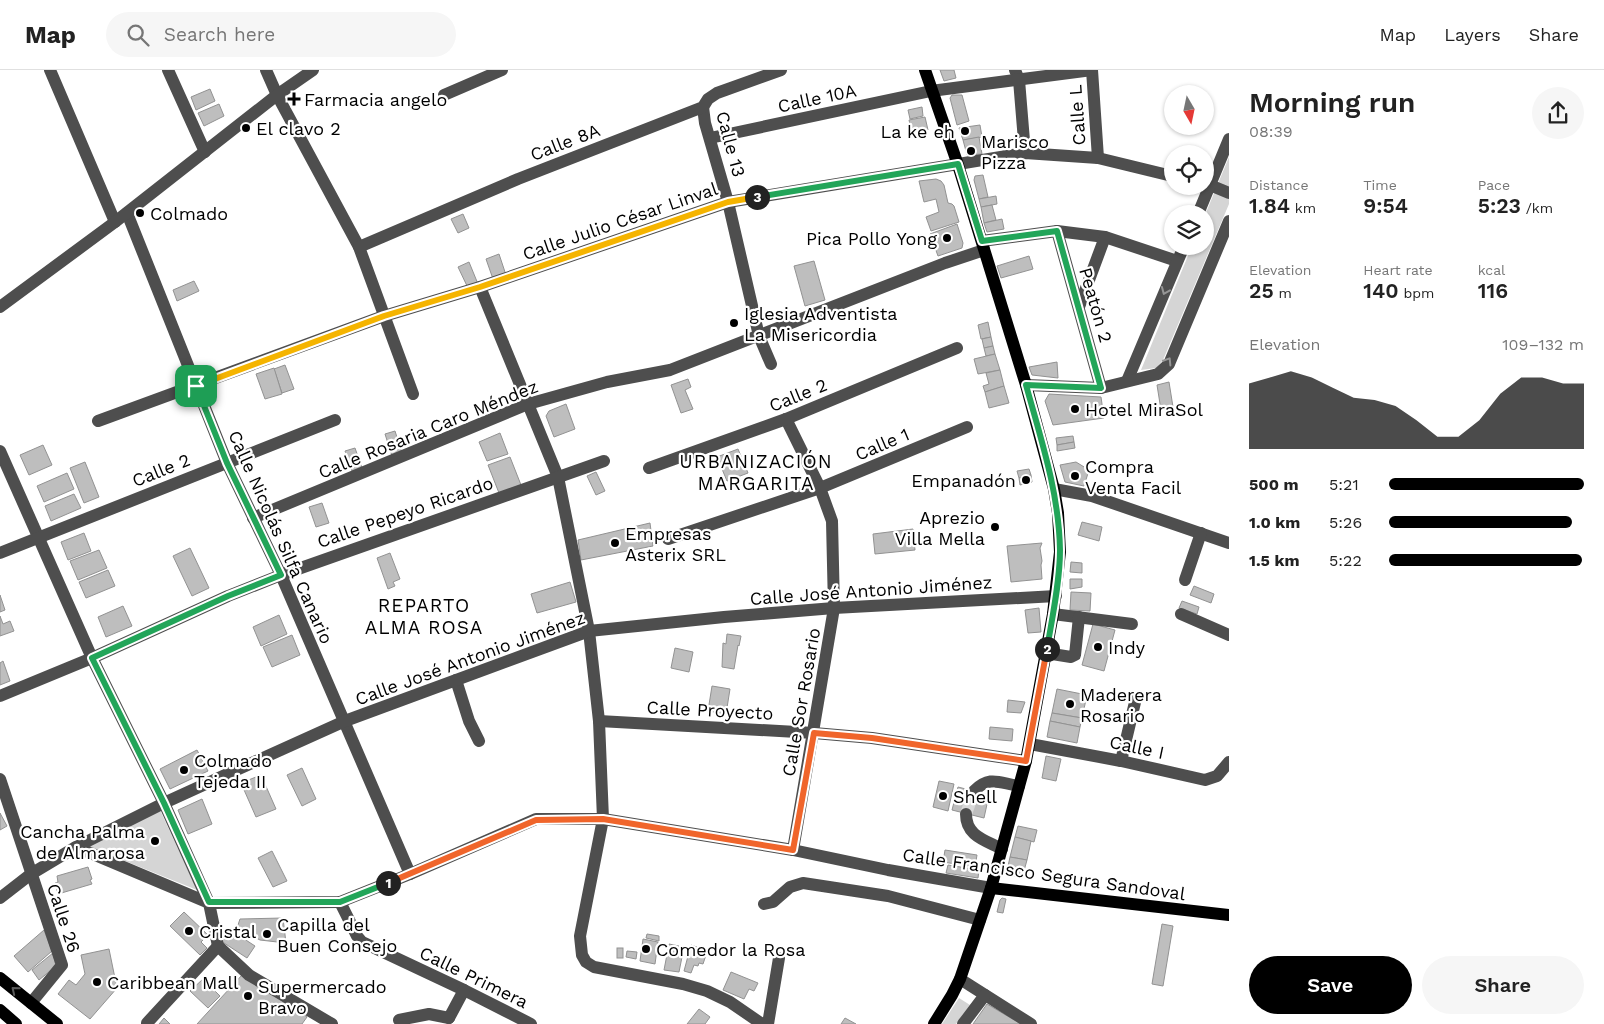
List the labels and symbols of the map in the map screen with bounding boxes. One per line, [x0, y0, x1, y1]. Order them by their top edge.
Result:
street label: Calle 10A [776, 79, 858, 117]
street label: Calle L [1064, 84, 1090, 146]
north arrow [1164, 85, 1214, 135]
place label: Farmacia angelo [304, 89, 447, 110]
marker: Farmacia angelo [288, 93, 300, 105]
street label: Calle 13 [712, 109, 750, 179]
place label: El clavo 2 [256, 118, 341, 139]
street label: Calle 8A [527, 119, 603, 165]
place label: La ke eh [880, 121, 955, 142]
marker: El clavo 2 [240, 122, 252, 134]
marker: La ke eh [959, 125, 971, 137]
place label: Marisco Pizza [981, 131, 1049, 173]
marker: Marisco Pizza [965, 145, 977, 157]
street label: Calle Julio César Linval [520, 178, 721, 264]
pin: 3 [744, 184, 770, 210]
place label: Colmado [150, 203, 228, 224]
marker: Colmado [134, 207, 146, 219]
place label: Pica Pollo Yong [806, 228, 937, 249]
marker: Pica Pollo Yong [941, 232, 953, 244]
street label: Peatón 2 [1075, 265, 1117, 345]
one-way arrow [1160, 286, 1171, 295]
place label: Iglesia Adventista La Misericordia [744, 303, 897, 345]
marker: Iglesia Adventista La Misericordia [728, 317, 740, 329]
one-way arrow [1162, 358, 1172, 367]
pin [175, 365, 217, 407]
street label: Calle 2 [766, 374, 830, 416]
street label: Calle Rosaria Caro Méndez [315, 375, 541, 483]
place label: Hotel MiraSol [1085, 399, 1203, 420]
marker: Hotel MiraSol [1069, 403, 1081, 415]
street label: Calle 1 [852, 423, 912, 465]
street label: Calle Nicolás Silfa Canario [224, 427, 338, 647]
street label: Calle 2 [129, 449, 193, 491]
district label: URBANIZACIÓN MARGARITA [679, 450, 833, 495]
place label: Compra Venta Facil [1085, 456, 1182, 498]
place label: Empanadón [911, 470, 1016, 491]
marker: Compra Venta Facil [1069, 470, 1081, 482]
street label: Calle Pepeyo Ricardo [314, 472, 496, 552]
marker: Empanadón [1020, 474, 1032, 486]
place label: Aprezio Villa Mella [895, 507, 985, 549]
marker: Aprezio Villa Mella [989, 521, 1001, 533]
place label: Empresas Asterix SRL [625, 523, 726, 565]
marker: Empresas Asterix SRL [609, 537, 621, 549]
street label: Calle José Antonio Jiménez [749, 571, 993, 609]
district label: REPARTO ALMA ROSA [365, 594, 483, 639]
street label: Calle José Antonio Jiménez [352, 607, 588, 709]
street label: Calle Sor Rosario [778, 626, 824, 778]
pin: 2 [1034, 636, 1060, 662]
place label: Indy [1108, 637, 1146, 658]
marker: Indy [1092, 641, 1104, 653]
place label: Maderera Rosario [1080, 684, 1162, 726]
street label: Calle Proyecto [646, 696, 774, 724]
marker: Maderera Rosario [1064, 698, 1076, 710]
street label: Calle I [1108, 731, 1166, 763]
place label: Colmado Tejeda II [194, 750, 272, 792]
marker: Colmado Tejeda II [178, 764, 190, 776]
place label: Shell [953, 786, 998, 807]
marker: Shell [937, 790, 949, 802]
place label: Cancha Palma de Almarosa [20, 821, 145, 863]
marker: Cancha Palma de Almarosa [149, 835, 161, 847]
street label: Calle Francisco Segura Sandoval [901, 844, 1187, 904]
pin: 1 [376, 870, 400, 896]
street label: Calle 26 [43, 881, 85, 955]
place label: Capilla del Buen Consejo [277, 914, 397, 956]
place label: Cristal [199, 921, 257, 942]
marker: Cristal [183, 925, 195, 937]
marker: Capilla del Buen Consejo [261, 928, 273, 940]
place label: Comedor la Rosa [656, 939, 805, 960]
street label: Calle Primera [416, 942, 532, 1012]
marker: Comedor la Rosa [640, 943, 652, 955]
place label: Caribbean Mall [107, 972, 239, 993]
marker: Caribbean Mall [91, 976, 103, 988]
place label: Supermercado Bravo [258, 976, 387, 1018]
one-way arrow [12, 987, 21, 995]
marker: Supermercado Bravo [242, 990, 254, 1002]

